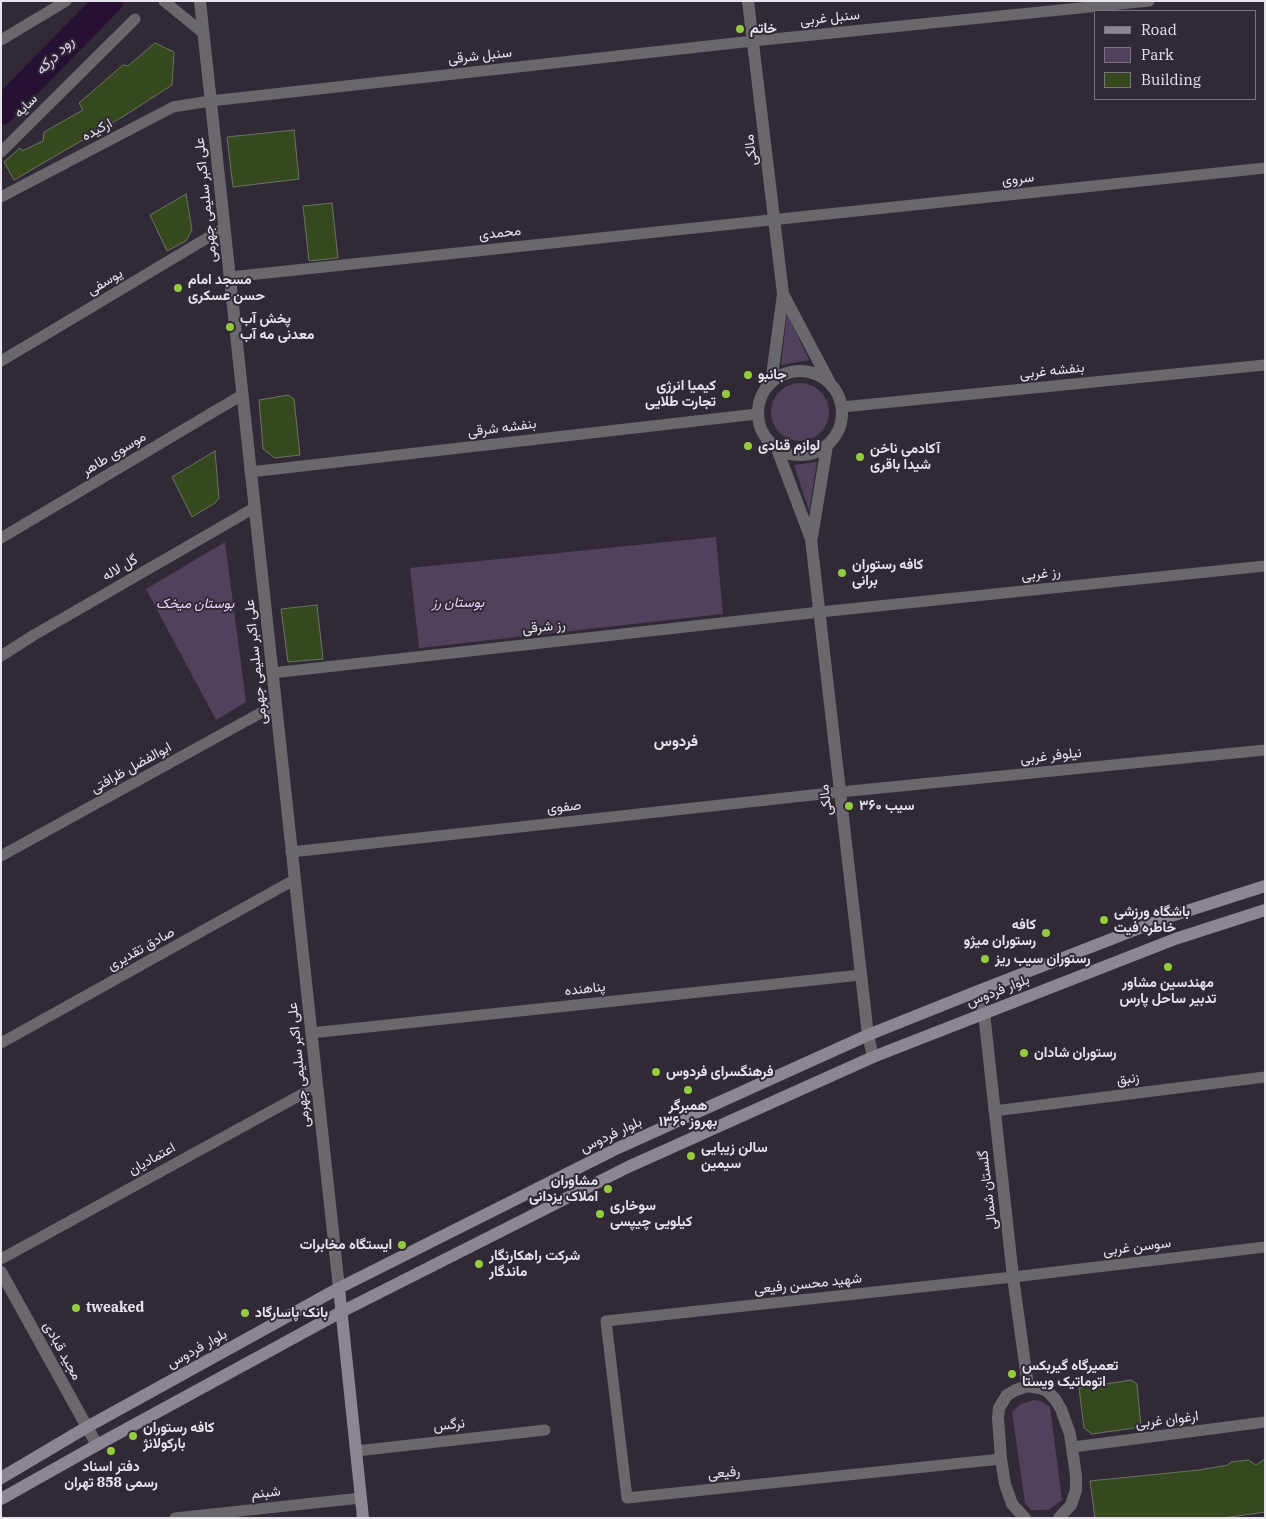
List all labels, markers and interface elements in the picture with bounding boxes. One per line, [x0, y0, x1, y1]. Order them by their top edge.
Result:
street label: سنبل غربی [799, 7, 861, 29]
legend [1094, 10, 1256, 100]
text: Road [1141, 20, 1177, 39]
place label: خاتم [750, 21, 777, 37]
marker: خاتم [734, 23, 746, 35]
water label: رود درکه [32, 33, 78, 79]
street label: سنبل شرقی [447, 44, 513, 68]
text: Park [1141, 45, 1174, 64]
text: Building [1141, 70, 1201, 89]
street label: سایه [11, 91, 41, 121]
street label: ارکیده [79, 115, 115, 145]
street label: مالکی [741, 133, 761, 167]
street label: علی اکبر سلیمی جهرمی [191, 137, 221, 263]
street label: سروی [1001, 169, 1035, 189]
street label: محمدی [478, 222, 522, 244]
street label: یوسفی [84, 265, 126, 299]
place label: مسجد امام حسن عسکری [188, 272, 265, 304]
marker: مسجد امام حسن عسکری [172, 282, 184, 294]
place label: پخش آب معدنی مه آب [240, 311, 314, 344]
marker: پخش آب معدنی مه آب [224, 321, 236, 333]
street label: بنفشه غربی [1019, 359, 1085, 383]
place label: جانبو [758, 367, 787, 383]
marker: جانبو [742, 369, 754, 381]
place label: کیمیا انرژی تجارت طلایی [645, 378, 716, 411]
marker: کیمیا انرژی تجارت طلایی [720, 388, 732, 400]
street label: بنفشه شرقی [467, 415, 537, 441]
street label: موسوی طاهر [79, 428, 149, 480]
place label: لوازم قنادی [758, 438, 820, 454]
marker: لوازم قنادی [742, 440, 754, 452]
place label: آکادمی ناخن شیدا باقری [870, 441, 940, 474]
marker: آکادمی ناخن شیدا باقری [854, 451, 866, 463]
street label: گل لاله [99, 551, 141, 585]
place label: كافه رستوران برانى [852, 557, 923, 590]
street label: رز غربی [1020, 564, 1062, 584]
marker: كافه رستوران برانى [836, 567, 848, 579]
park label: بوستان رز [432, 595, 484, 611]
park label: بوستان میخک [156, 596, 234, 612]
street label: علی اکبر سلیمی جهرمی [241, 599, 271, 725]
street label: رز شرقی [521, 616, 567, 638]
district label: فردوس [654, 733, 698, 751]
street label: ابوالفضل ظرافتی [88, 739, 174, 797]
street label: نیلوفر غربی [1019, 744, 1083, 768]
street label: مالکی [816, 783, 836, 817]
street label: صفوی [546, 797, 582, 817]
place label: سیب ۳۶۰ [859, 798, 914, 814]
marker: سیب ۳۶۰ [843, 800, 855, 812]
place label: باشگاه ورزشی خاطره فیت [1114, 904, 1190, 936]
marker: باشگاه ورزشی خاطره فیت [1098, 914, 1110, 926]
place label: کافه رستوران ميژو [964, 917, 1036, 950]
street label: صادق تقدیری [104, 924, 178, 974]
marker: کافه رستوران ميژو [1040, 927, 1052, 939]
place label: رستوران سیب ریز [995, 951, 1090, 967]
marker: رستوران سیب ریز [979, 953, 991, 965]
marker: مهندسین مشاور تدبیر ساحل پارس [1162, 961, 1174, 973]
street label: بلوار فردوس [964, 971, 1032, 1011]
place label: مهندسین مشاور تدبیر ساحل پارس [1119, 975, 1217, 1008]
street label: پناهنده [564, 978, 606, 1000]
street label: علی اکبر سلیمی جهرمی [284, 1002, 314, 1128]
place label: رستوران شادان [1034, 1045, 1117, 1061]
marker: رستوران شادان [1018, 1047, 1030, 1059]
place label: فرهنگسرای فردوس [666, 1064, 773, 1080]
marker: فرهنگسرای فردوس [650, 1066, 662, 1078]
street label: زنبق [1116, 1069, 1140, 1089]
marker: همبرگر بهروز ۱۳۶۰ [682, 1084, 694, 1096]
place label: همبرگر بهروز ۱۳۶۰ [659, 1098, 717, 1130]
street label: بلوار فردوس [577, 1113, 645, 1157]
street label: اعتمادیان [125, 1139, 179, 1179]
place label: سالن زیبایی سیمین [701, 1140, 768, 1172]
street label: گلستان شمالی [975, 1149, 1001, 1231]
marker: سالن زیبایی سیمین [685, 1150, 697, 1162]
place label: مشاوران املاک یزدانی [529, 1173, 598, 1206]
marker: مشاوران املاک یزدانی [602, 1183, 614, 1195]
place label: سوخاری كيلويی چيپسی [610, 1198, 692, 1230]
marker: سوخاری كيلويی چيپسی [594, 1208, 606, 1220]
street label: سوسن غربی [1102, 1234, 1172, 1260]
place label: ایستگاه مخابرات [300, 1237, 392, 1253]
marker: ایستگاه مخابرات [396, 1239, 408, 1251]
place label: شرکت راهکارنگار ماندگار [489, 1248, 580, 1280]
marker: شرکت راهکارنگار ماندگار [473, 1258, 485, 1270]
street label: شهید محسن رفیعی [753, 1270, 863, 1298]
place label: tweaked [86, 1300, 144, 1316]
marker: tweaked [70, 1302, 82, 1314]
place label: بانک پاسارگاد [255, 1305, 328, 1321]
marker: بانک پاسارگاد [239, 1307, 251, 1319]
street label: مجید قبادی [39, 1319, 85, 1383]
street label: بلوار فردوس [164, 1326, 230, 1372]
place label: تعمیرگاه گیربکس اتوماتیک ویستا [1022, 1358, 1119, 1390]
marker: تعمیرگاه گیربکس اتوماتیک ویستا [1006, 1368, 1018, 1380]
street label: ارغوان غربی [1135, 1408, 1199, 1432]
street label: نرگس [432, 1415, 466, 1435]
place label: کافه رستوران بارکولانژ [143, 1420, 214, 1452]
marker: کافه رستوران بارکولانژ [127, 1430, 139, 1442]
marker: دفتر اسناد رسمی 858 تهران [105, 1445, 117, 1457]
place label: دفتر اسناد رسمی 858 تهران [64, 1459, 158, 1491]
street label: رفیعی [707, 1463, 741, 1483]
street label: شبنم [250, 1483, 282, 1503]

